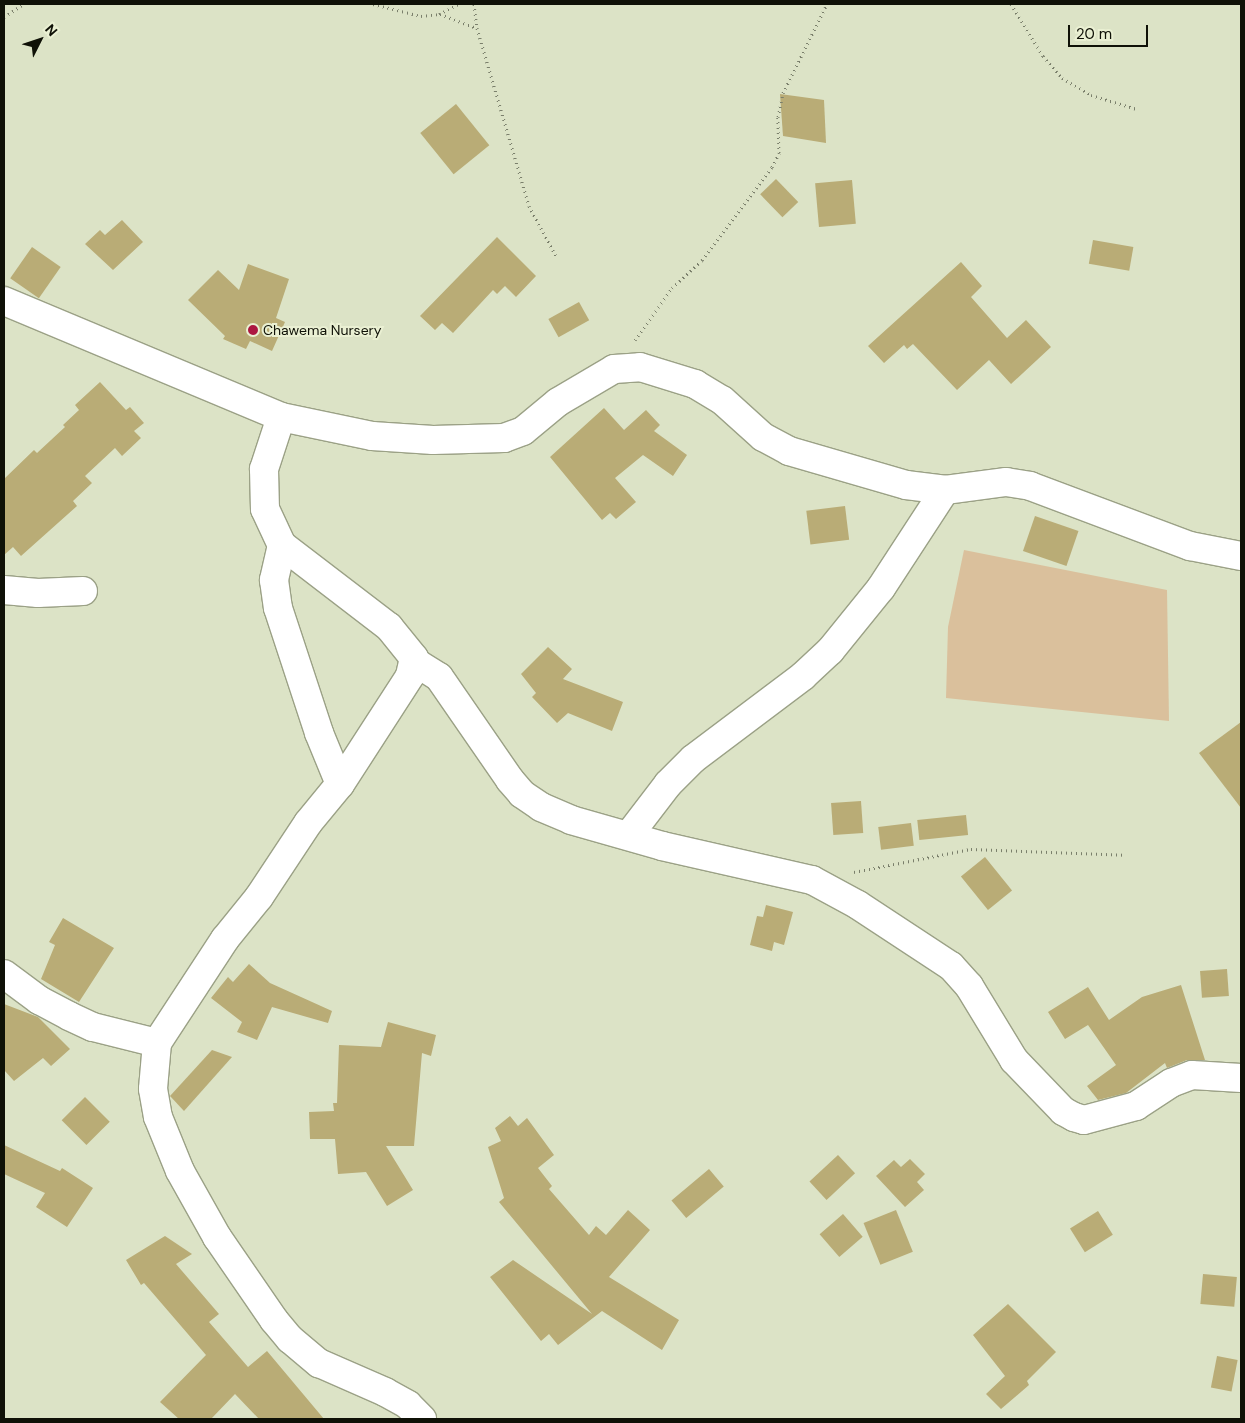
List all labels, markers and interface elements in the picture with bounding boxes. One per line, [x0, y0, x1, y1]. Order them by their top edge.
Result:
north arrow [15, 15, 65, 65]
scale bar [1070, 15, 1150, 47]
text: N [41, 20, 61, 40]
text: 20 m [1076, 24, 1112, 44]
place label: Chawema Nursery [263, 322, 382, 338]
marker: Chawema Nursery [247, 324, 259, 336]

